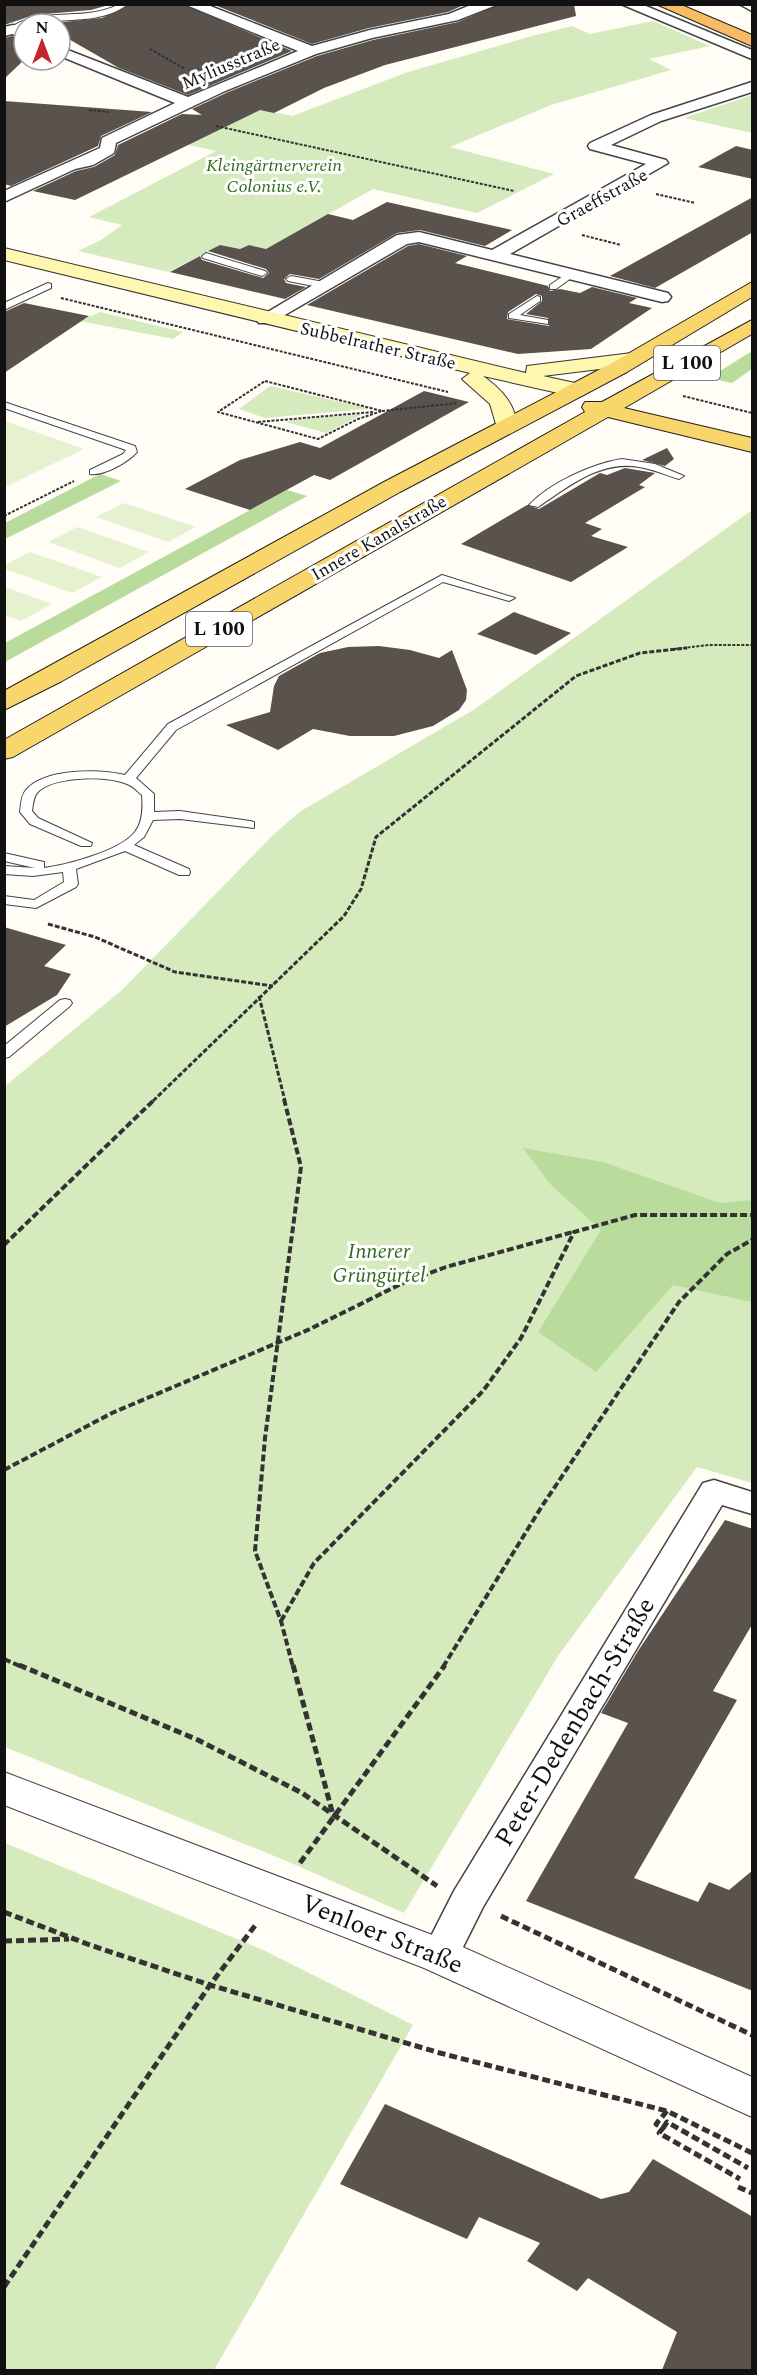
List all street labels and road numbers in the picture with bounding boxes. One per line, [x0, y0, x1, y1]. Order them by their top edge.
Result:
street label: Myliusstraße [178, 31, 284, 97]
street label: Graeffstraße [551, 162, 653, 234]
street label: Subbelrather Straße [297, 315, 459, 377]
road number: L 100 [654, 346, 720, 380]
street label: Innere Kanalstraße [306, 488, 452, 588]
road number: L 100 [186, 612, 252, 646]
street label: Peter-Dedenbach-Straße [485, 1590, 665, 1854]
street label: Venloer Straße [295, 1883, 469, 1985]

